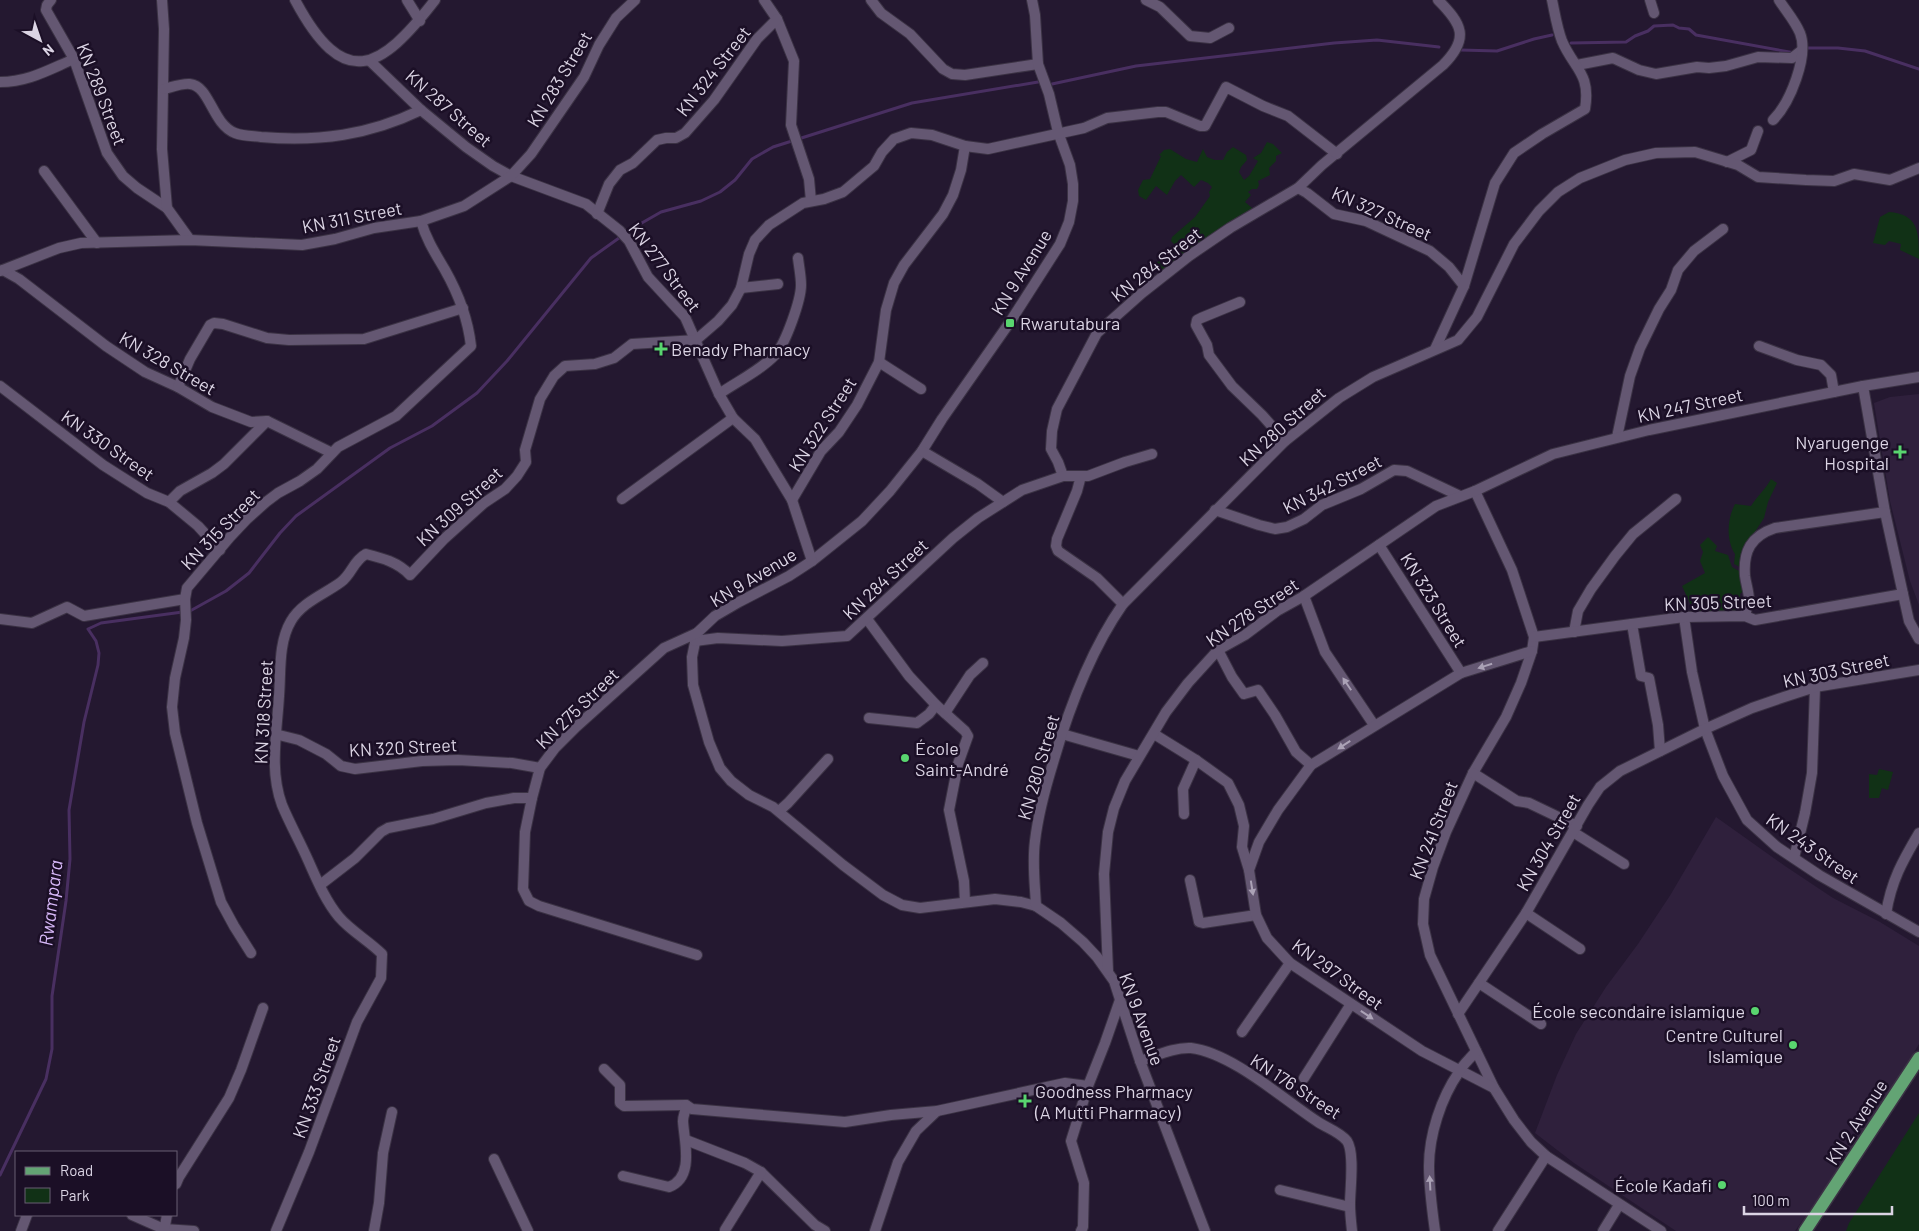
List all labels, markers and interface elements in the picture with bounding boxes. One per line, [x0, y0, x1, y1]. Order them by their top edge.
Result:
north arrow [15, 15, 65, 65]
street label: KN 324 Street [671, 22, 755, 120]
street label: KN 283 Street [522, 27, 596, 131]
street label: KN 289 Street [72, 40, 132, 148]
text: N [40, 41, 58, 60]
street label: KN 287 Street [401, 65, 497, 151]
street label: KN 327 Street [1329, 181, 1435, 245]
street label: KN 311 Street [300, 197, 404, 237]
street label: KN 277 Street [624, 218, 706, 316]
street label: KN 284 Street [1106, 222, 1206, 306]
street label: KN 9 Avenue [986, 225, 1056, 319]
place label: Rwarutabura [1020, 312, 1120, 334]
marker: Rwarutabura [1004, 317, 1016, 329]
street label: KN 328 Street [116, 327, 220, 399]
place label: Benady Pharmacy [671, 338, 810, 360]
marker: Benady Pharmacy [655, 343, 667, 355]
street label: KN 322 Street [783, 373, 861, 475]
street label: KN 280 Street [1234, 381, 1330, 471]
street label: KN 247 Street [1635, 383, 1745, 427]
street label: KN 330 Street [57, 405, 159, 485]
place label: Nyarugenge Hospital [1795, 431, 1889, 474]
marker: Nyarugenge Hospital [1893, 445, 1907, 459]
street label: KN 342 Street [1279, 450, 1385, 518]
street label: KN 309 Street [411, 462, 507, 550]
street label: KN 315 Street [176, 484, 264, 574]
street label: KN 284 Street [838, 534, 932, 624]
street label: KN 9 Avenue [706, 543, 800, 611]
street label: KN 323 Street [1396, 549, 1472, 651]
street label: KN 278 Street [1201, 573, 1303, 651]
street label: KN 305 Street [1664, 589, 1772, 615]
street label: KN 303 Street [1781, 648, 1891, 692]
street label: KN 318 Street [249, 659, 277, 765]
one-way arrow [1478, 662, 1493, 670]
street label: KN 275 Street [531, 663, 623, 753]
one-way arrow [1342, 678, 1351, 691]
street label: KN 280 Street [1012, 712, 1064, 822]
street label: KN 320 Street [348, 733, 458, 761]
place label: École Saint-André [915, 737, 1009, 780]
one-way arrow [1338, 740, 1351, 749]
marker: École Saint-André [899, 752, 911, 764]
street label: KN 241 Street [1404, 778, 1462, 882]
street label: KN 304 Street [1511, 789, 1585, 895]
street label: KN 243 Street [1762, 808, 1864, 888]
water label: Rwampara [33, 859, 67, 947]
one-way arrow [1248, 880, 1256, 896]
street label: KN 297 Street [1288, 934, 1388, 1014]
street label: KN 9 Avenue [1115, 970, 1169, 1068]
place label: École secondaire islamique [1532, 1000, 1745, 1022]
marker: École secondaire islamique [1749, 1005, 1761, 1017]
one-way arrow [1361, 1010, 1374, 1020]
place label: Centre Culturel Islamique [1665, 1024, 1783, 1067]
street label: KN 333 Street [287, 1033, 345, 1141]
marker: Centre Culturel Islamique [1787, 1039, 1799, 1051]
street label: KN 176 Street [1247, 1049, 1345, 1123]
street label: KN 2 Avenue [1820, 1075, 1892, 1169]
place label: Goodness Pharmacy (A Mutti Pharmacy) [1034, 1080, 1193, 1123]
marker: Goodness Pharmacy (A Mutti Pharmacy) [1019, 1095, 1031, 1107]
legend [15, 1151, 178, 1216]
text: Road [60, 1161, 93, 1179]
one-way arrow [1425, 1174, 1433, 1190]
place label: École Kadafi [1614, 1174, 1712, 1196]
marker: École Kadafi [1716, 1179, 1728, 1191]
scale bar [1744, 1184, 1892, 1216]
text: Park [60, 1186, 90, 1204]
text: 100 m [1752, 1191, 1790, 1209]

